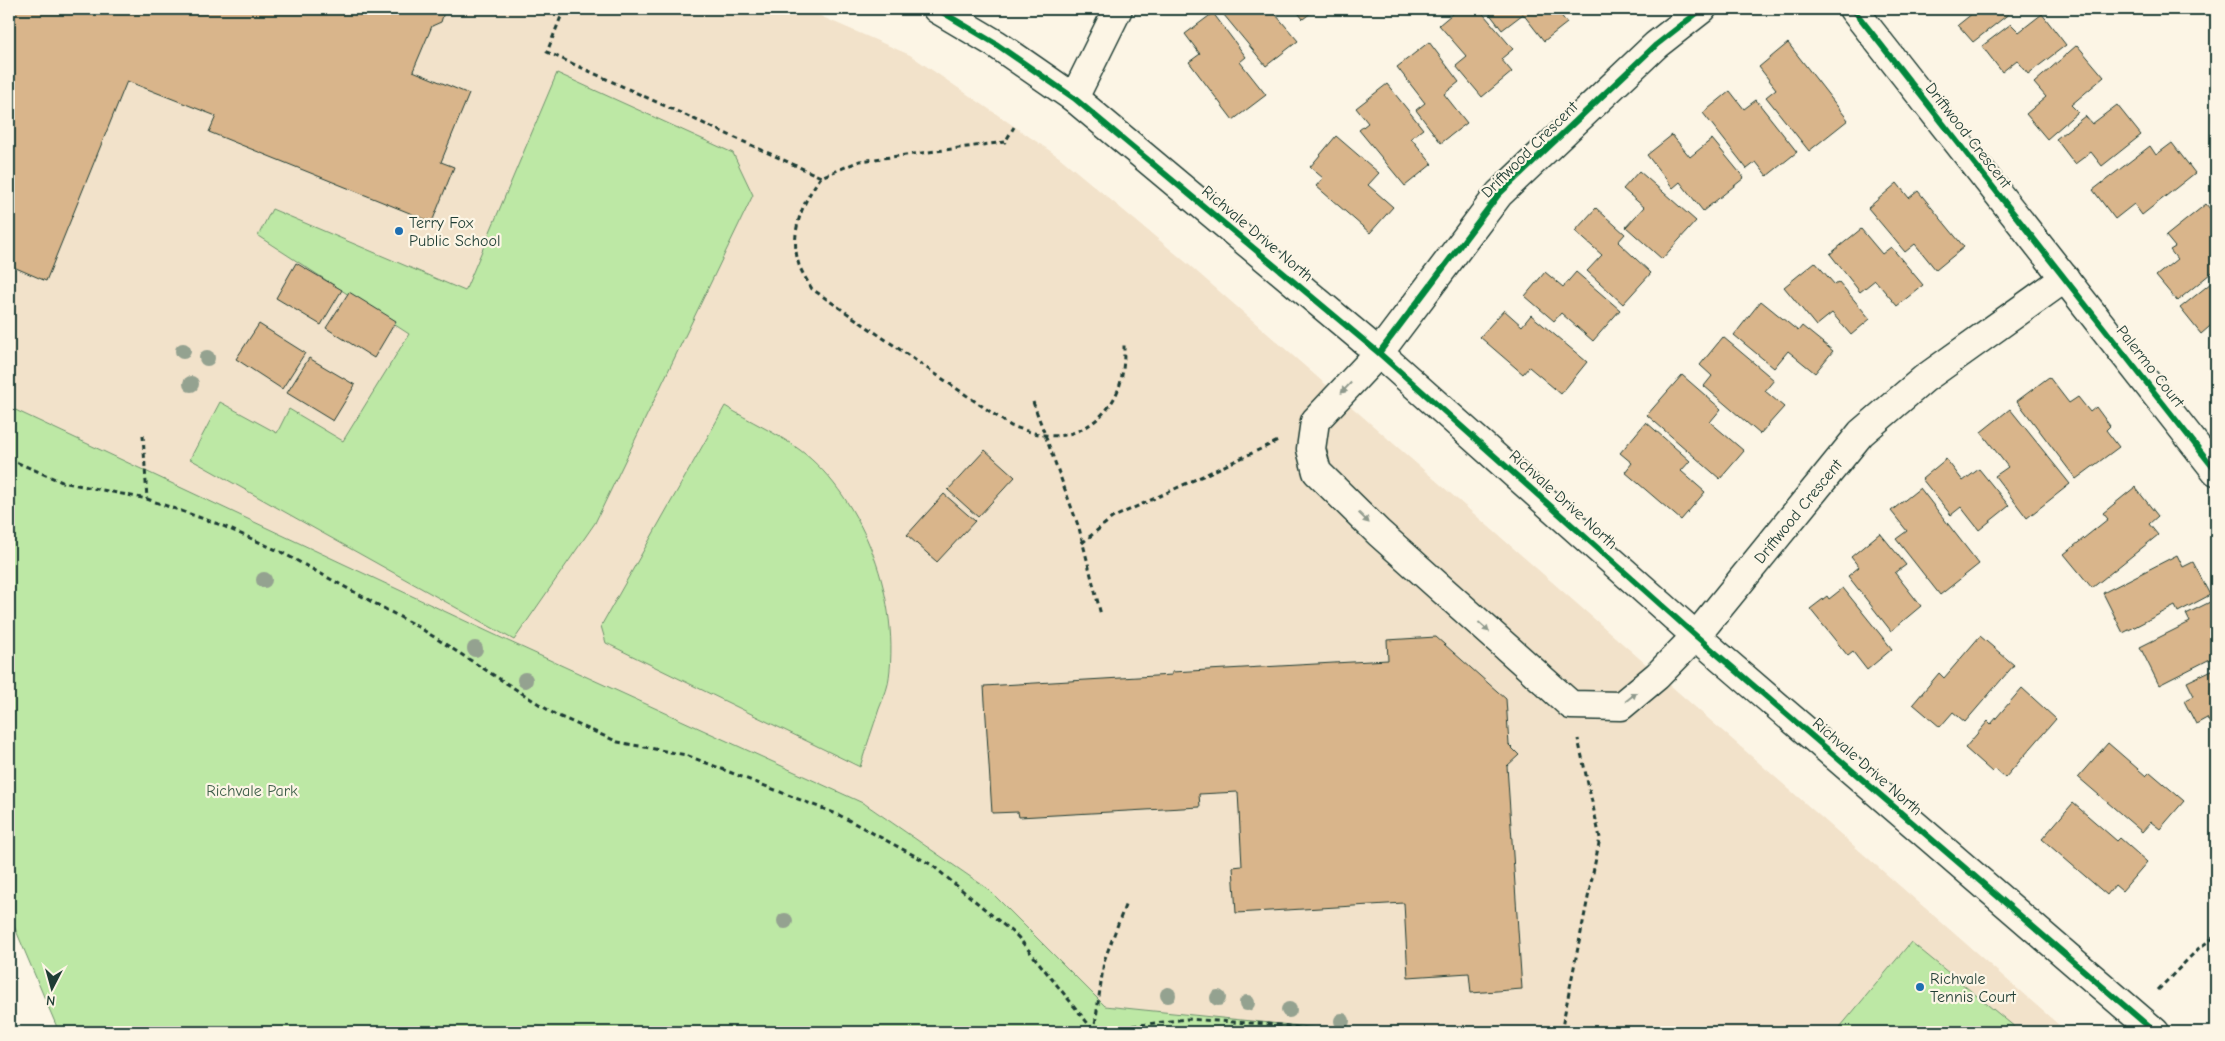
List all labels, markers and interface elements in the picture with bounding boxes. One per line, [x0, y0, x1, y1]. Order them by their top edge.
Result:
street label: Driftwood Crescent [1921, 79, 2015, 192]
street label: Driftwood Crescent [1478, 98, 1582, 202]
street label: Richvale Drive North [1198, 182, 1316, 285]
place label: Terry Fox Public School [409, 214, 500, 250]
marker: Terry Fox Public School [393, 225, 405, 237]
street label: Palermo Court [2113, 322, 2188, 411]
one-way arrow [1340, 382, 1352, 394]
street label: Richvale Drive North [1506, 446, 1621, 553]
street label: Driftwood Crescent [1751, 456, 1846, 567]
one-way arrow [1357, 512, 1369, 524]
one-way arrow [1478, 621, 1490, 633]
one-way arrow [1625, 692, 1638, 703]
street label: Richvale Drive North [1809, 714, 1926, 819]
park label: Richvale Park [206, 782, 298, 800]
north arrow [28, 964, 78, 1014]
place label: Richvale Tennis Court [1930, 970, 2016, 1006]
marker: Richvale Tennis Court [1914, 981, 1926, 993]
text: N [45, 992, 56, 1009]

